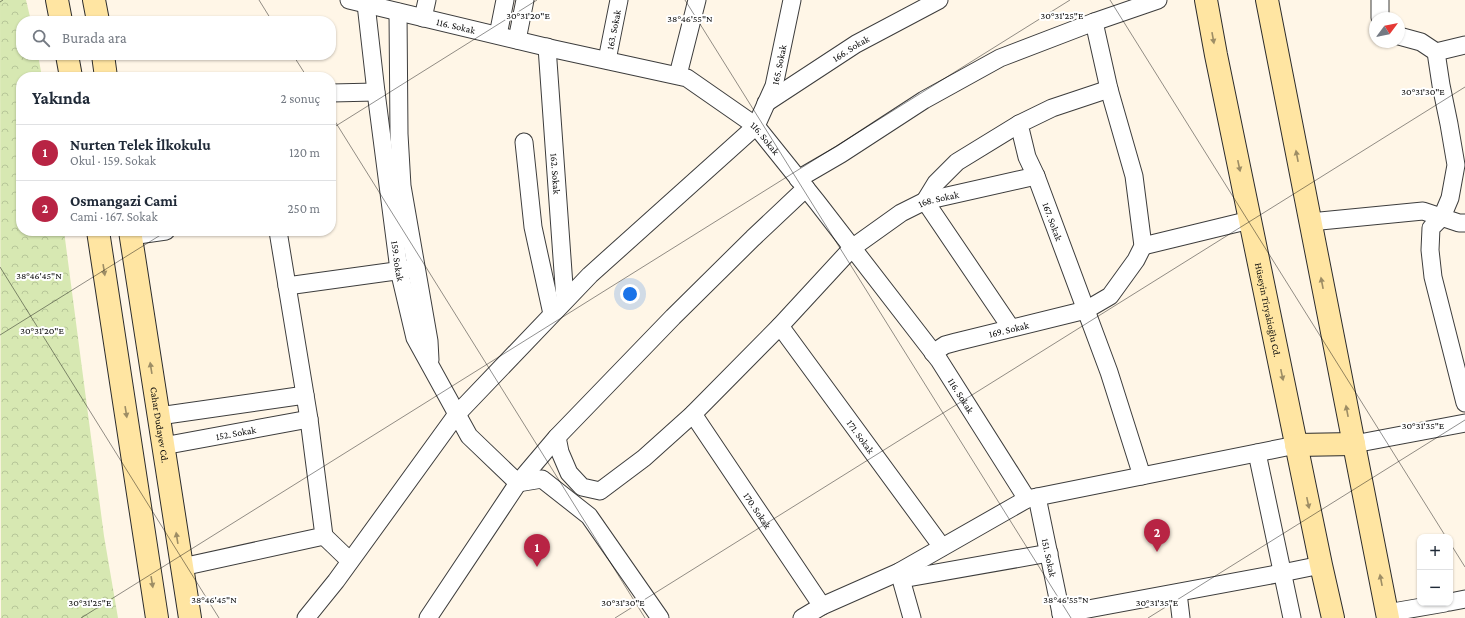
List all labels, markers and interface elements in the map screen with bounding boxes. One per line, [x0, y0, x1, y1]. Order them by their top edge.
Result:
street label: 163. Sokak [604, 8, 623, 51]
text: 30°31'20"E [506, 10, 550, 21]
text: 30°31'25"E [1041, 10, 1084, 21]
north arrow [1369, 12, 1405, 48]
text: 38°46'55"N [667, 13, 713, 24]
search box [16, 16, 336, 60]
street label: 116. Sokak [435, 16, 477, 36]
icon: search [30, 27, 52, 49]
text: Burada ara [62, 30, 127, 46]
street label: 166. Sokak [830, 32, 871, 64]
one-way arrow [1210, 32, 1216, 45]
street label: 165. Sokak [769, 43, 788, 86]
text: 30°31'30"E [1401, 86, 1445, 97]
text: Yakında [32, 89, 90, 108]
text: 2 sonuç [281, 91, 320, 106]
street label: 116. Sokak [749, 119, 782, 157]
text: Nurten Telek İlkokulu [70, 137, 211, 153]
text: 1 [43, 145, 47, 160]
text: 120 m [289, 145, 320, 160]
one-way arrow [1294, 150, 1300, 162]
text: Okul · 159. Sokak [70, 153, 156, 168]
street label: 162. Sokak [549, 153, 563, 195]
one-way arrow [1236, 160, 1242, 172]
street label: 168. Sokak [916, 188, 960, 209]
text: Osmangazi Cami [70, 193, 177, 209]
text: 2 [42, 201, 48, 216]
text: 250 m [287, 201, 320, 216]
street label: 167. Sokak [1041, 201, 1065, 242]
text: Cami · 167. Sokak [70, 209, 158, 224]
street label: 159. Sokak [390, 240, 407, 282]
street label: Hüseyin Tiryakioğlu Cd. [1253, 262, 1284, 358]
one-way arrow [101, 263, 107, 276]
text: 38°46'45"N [16, 270, 62, 281]
one-way arrow [1319, 277, 1325, 290]
your location [620, 284, 640, 304]
street label: 169. Sokak [987, 319, 1030, 339]
text: 30°31'20"E [20, 325, 64, 336]
one-way arrow [148, 362, 154, 374]
one-way arrow [1279, 369, 1285, 382]
street label: 116. Sokak [946, 376, 977, 415]
street label: Cahar Dudayev Cd. [149, 386, 171, 463]
one-way arrow [1344, 405, 1350, 417]
one-way arrow [123, 406, 129, 418]
street label: 171. Sokak [845, 417, 877, 456]
text: 30°31'35"E [1402, 420, 1445, 431]
street label: 152. Sokak [215, 423, 257, 442]
street label: 170. Sokak [742, 490, 774, 531]
one-way arrow [1305, 497, 1311, 509]
pin: 2 [1144, 519, 1170, 552]
one-way arrow [174, 532, 180, 544]
pin: 1 [524, 534, 550, 567]
map controls [1417, 534, 1453, 606]
button: + [1417, 534, 1453, 570]
street label: 151. Sokak [1040, 537, 1059, 578]
button: − [1417, 570, 1453, 606]
one-way arrow [1377, 574, 1383, 586]
one-way arrow [149, 576, 155, 588]
text: 38°46'45"N [191, 594, 237, 605]
text: 38°46'55"N [1043, 594, 1089, 605]
text: 30°31'25"E [69, 597, 112, 608]
text: 30°31'30"E [601, 597, 645, 608]
text: 30°31'35"E [1136, 597, 1179, 608]

